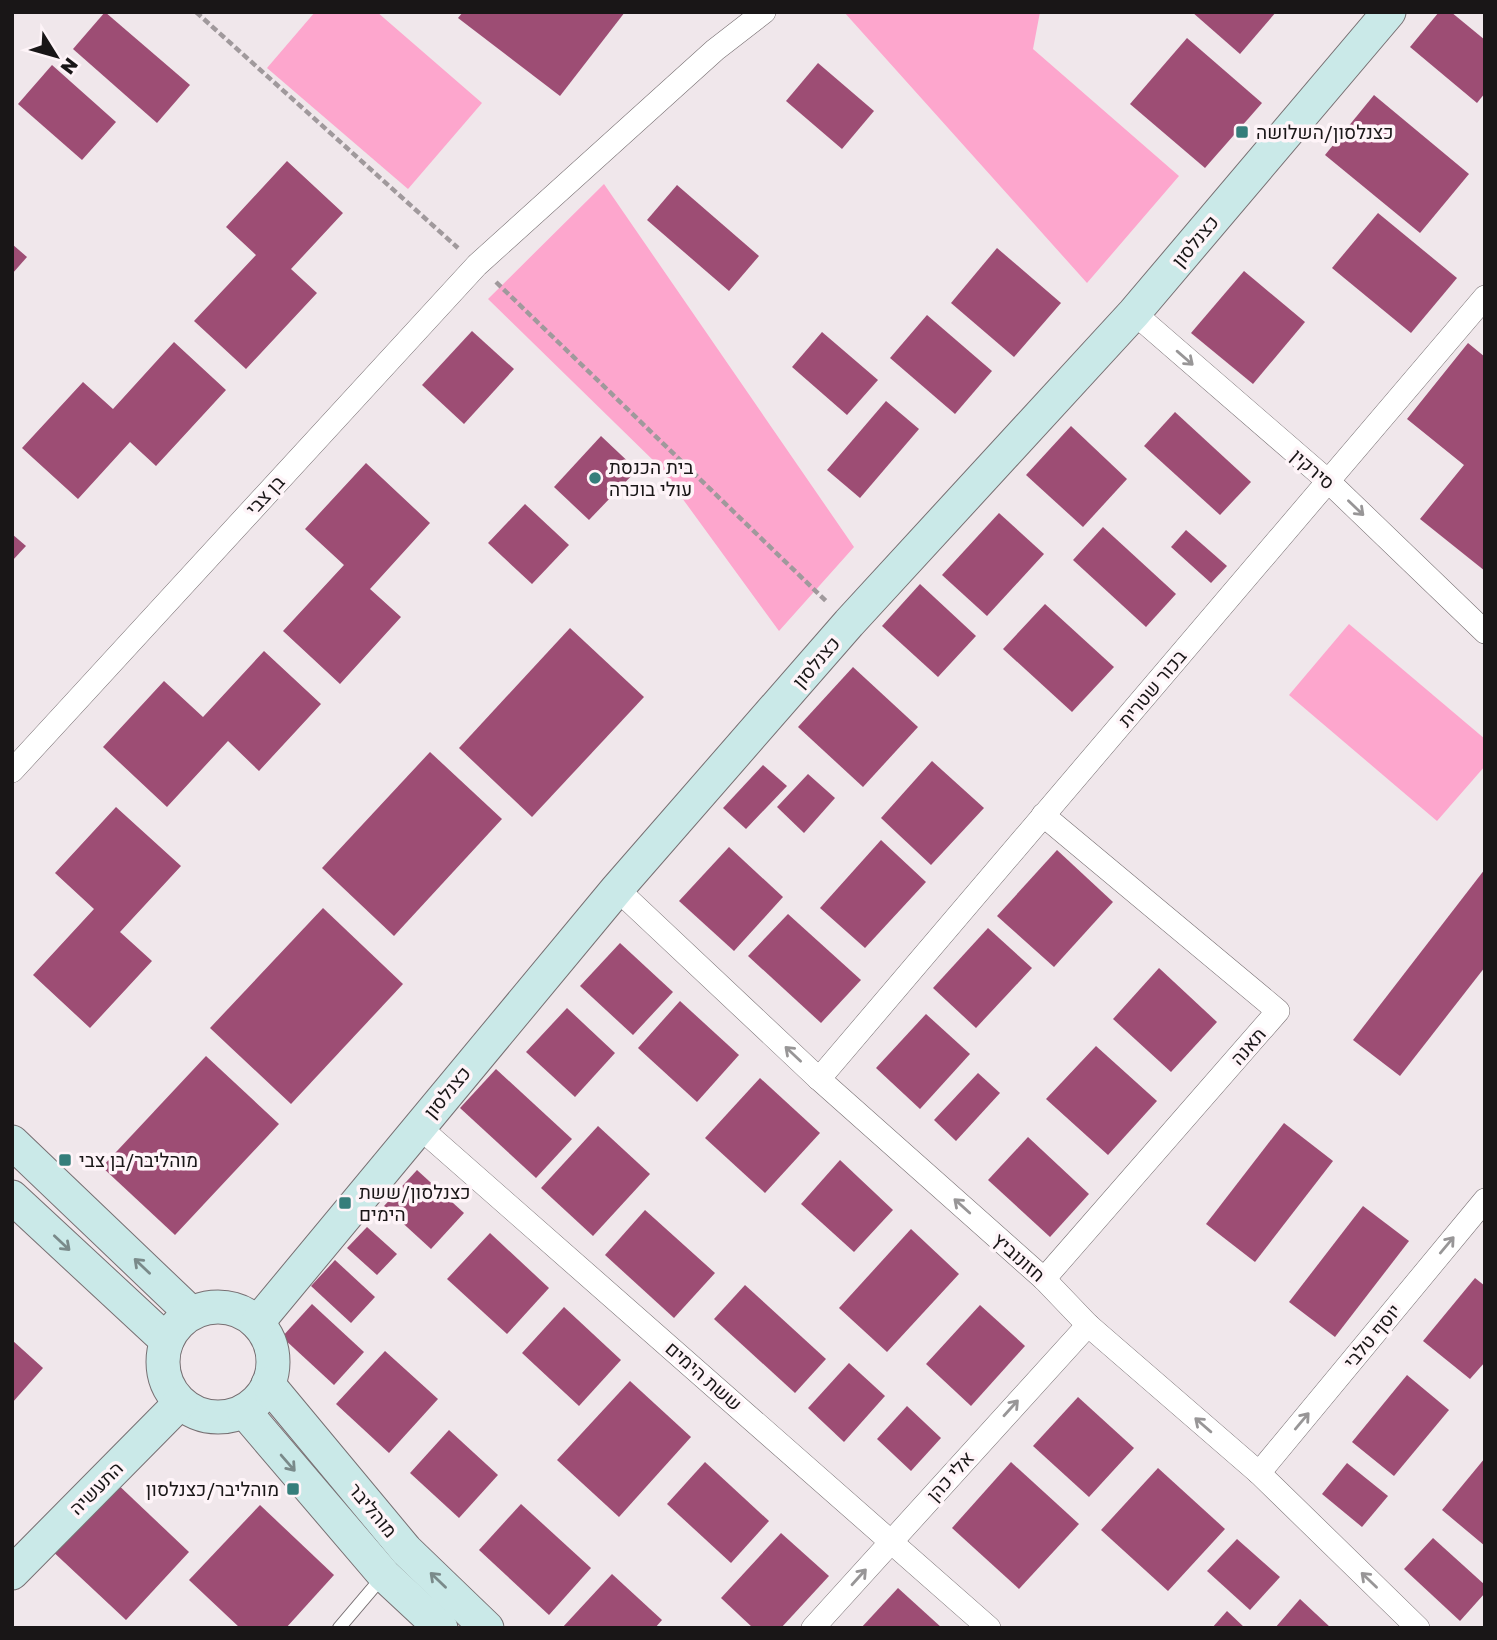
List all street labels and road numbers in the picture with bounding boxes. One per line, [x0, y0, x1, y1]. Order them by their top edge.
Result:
street label: כצנלסון [1166, 210, 1223, 271]
street label: סירקין [1287, 443, 1340, 494]
street label: בן צבי [240, 470, 289, 519]
street label: כצנלסון [787, 631, 844, 692]
street label: בכור שטרית [1113, 644, 1191, 731]
street label: תאנה [1225, 1022, 1270, 1069]
street label: כצנלסון [418, 1061, 475, 1122]
street label: חזונוביץ [989, 1227, 1050, 1286]
street label: יוסף טלבי [1338, 1299, 1405, 1372]
street label: ששת הימים [661, 1336, 747, 1415]
street label: אלי כהן [921, 1446, 978, 1505]
street label: התעשיה [64, 1456, 127, 1519]
street label: מוהליבר [344, 1478, 403, 1541]

